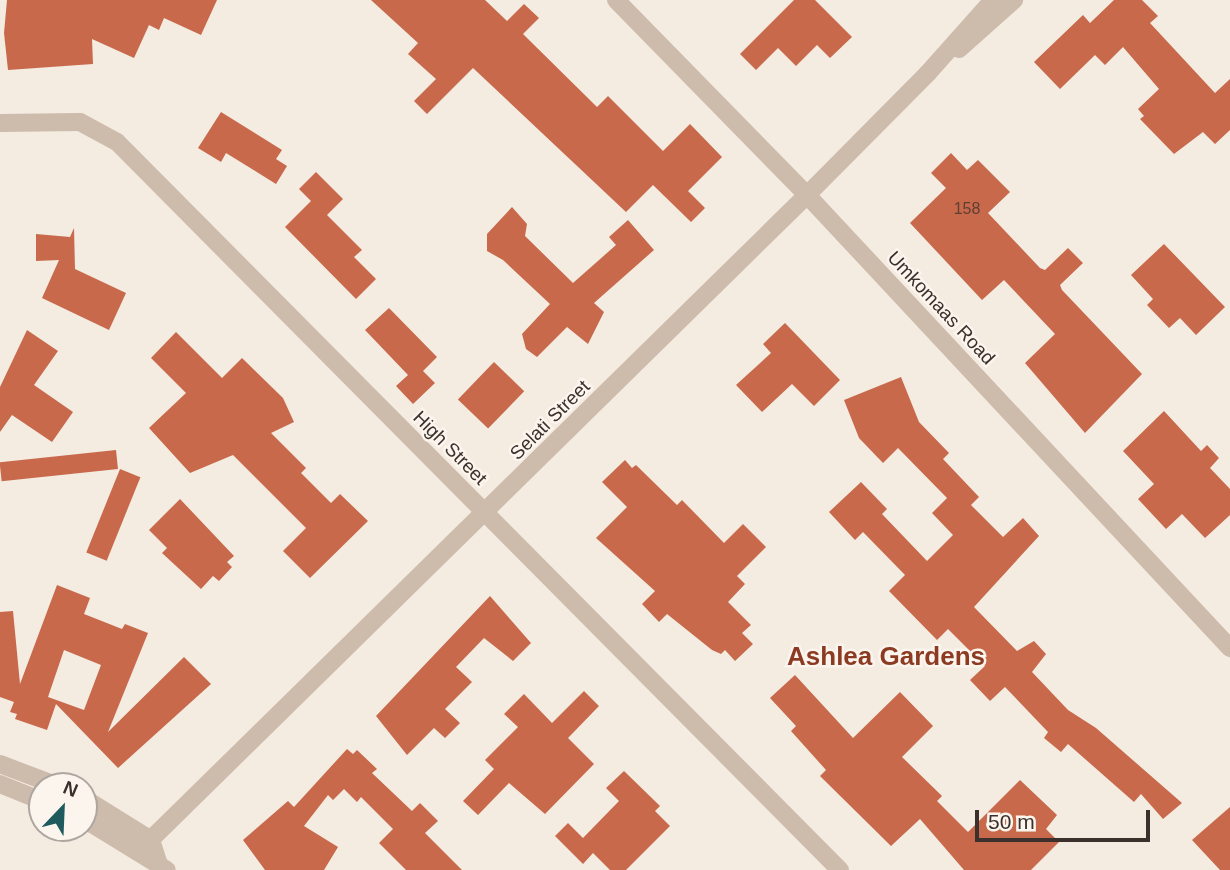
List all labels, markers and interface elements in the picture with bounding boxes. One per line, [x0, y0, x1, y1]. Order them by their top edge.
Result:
house number: 158 [954, 199, 980, 219]
street label: Umkomaas Road [883, 247, 999, 369]
street label: Selati Street [505, 375, 595, 465]
street label: High Street [408, 406, 492, 490]
district label: Ashlea Gardens [787, 641, 985, 673]
north arrow [28, 772, 98, 842]
text: N [60, 777, 81, 801]
scale bar [978, 796, 1153, 840]
text: 50 m [988, 810, 1035, 833]

